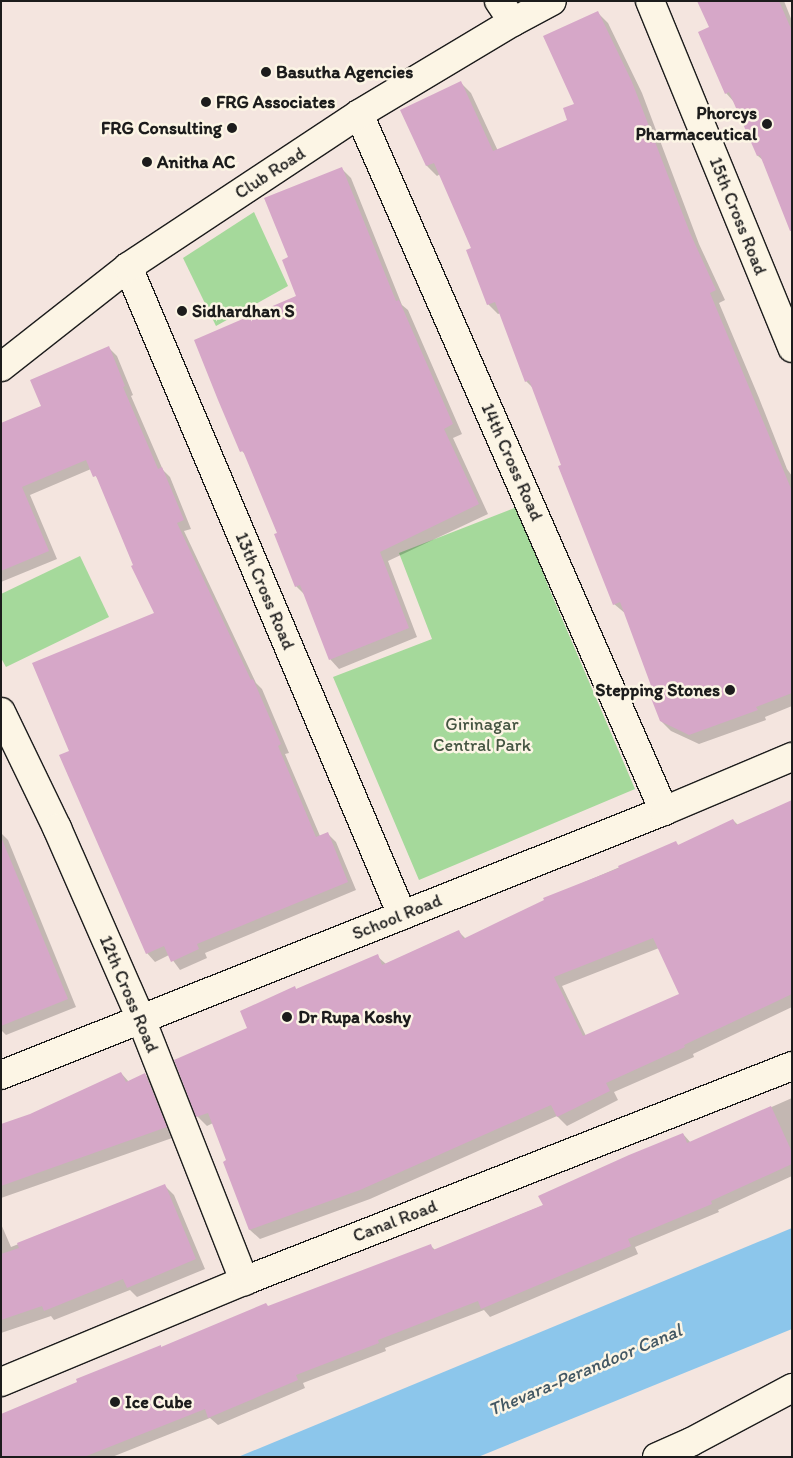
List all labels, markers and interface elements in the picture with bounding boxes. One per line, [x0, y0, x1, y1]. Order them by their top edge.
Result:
place label: Basutha Agencies [276, 61, 413, 83]
marker: Basutha Agencies [260, 66, 272, 78]
place label: FRG Associates [216, 91, 335, 113]
marker: FRG Associates [200, 96, 212, 108]
place label: Phorcys Pharmaceutical [636, 103, 757, 146]
place label: FRG Consulting [101, 117, 222, 139]
marker: Phorcys Pharmaceutical [761, 118, 773, 130]
marker: FRG Consulting [226, 122, 238, 134]
street label: Club Road [231, 142, 309, 204]
place label: Anitha AC [157, 151, 235, 173]
street label: 15th Cross Road [705, 154, 771, 278]
marker: Anitha AC [141, 156, 153, 168]
place label: Sidhardhan S [192, 300, 295, 322]
marker: Sidhardhan S [176, 305, 188, 317]
street label: 14th Cross Road [477, 400, 547, 524]
street label: 13th Cross Road [231, 529, 299, 653]
place label: Stepping Stones [596, 679, 720, 701]
marker: Stepping Stones [724, 684, 736, 696]
park label: Girinagar Central Park [433, 714, 531, 756]
street label: School Road [349, 889, 445, 945]
street label: 12th Cross Road [95, 932, 163, 1056]
place label: Dr Rupa Koshy [298, 1006, 411, 1028]
marker: Dr Rupa Koshy [280, 1010, 294, 1024]
street label: Canal Road [350, 1195, 440, 1247]
water label: Thevara-Perandoor Canal [485, 1319, 685, 1421]
place label: Ice Cube [125, 1391, 192, 1413]
marker: Ice Cube [109, 1396, 121, 1408]

